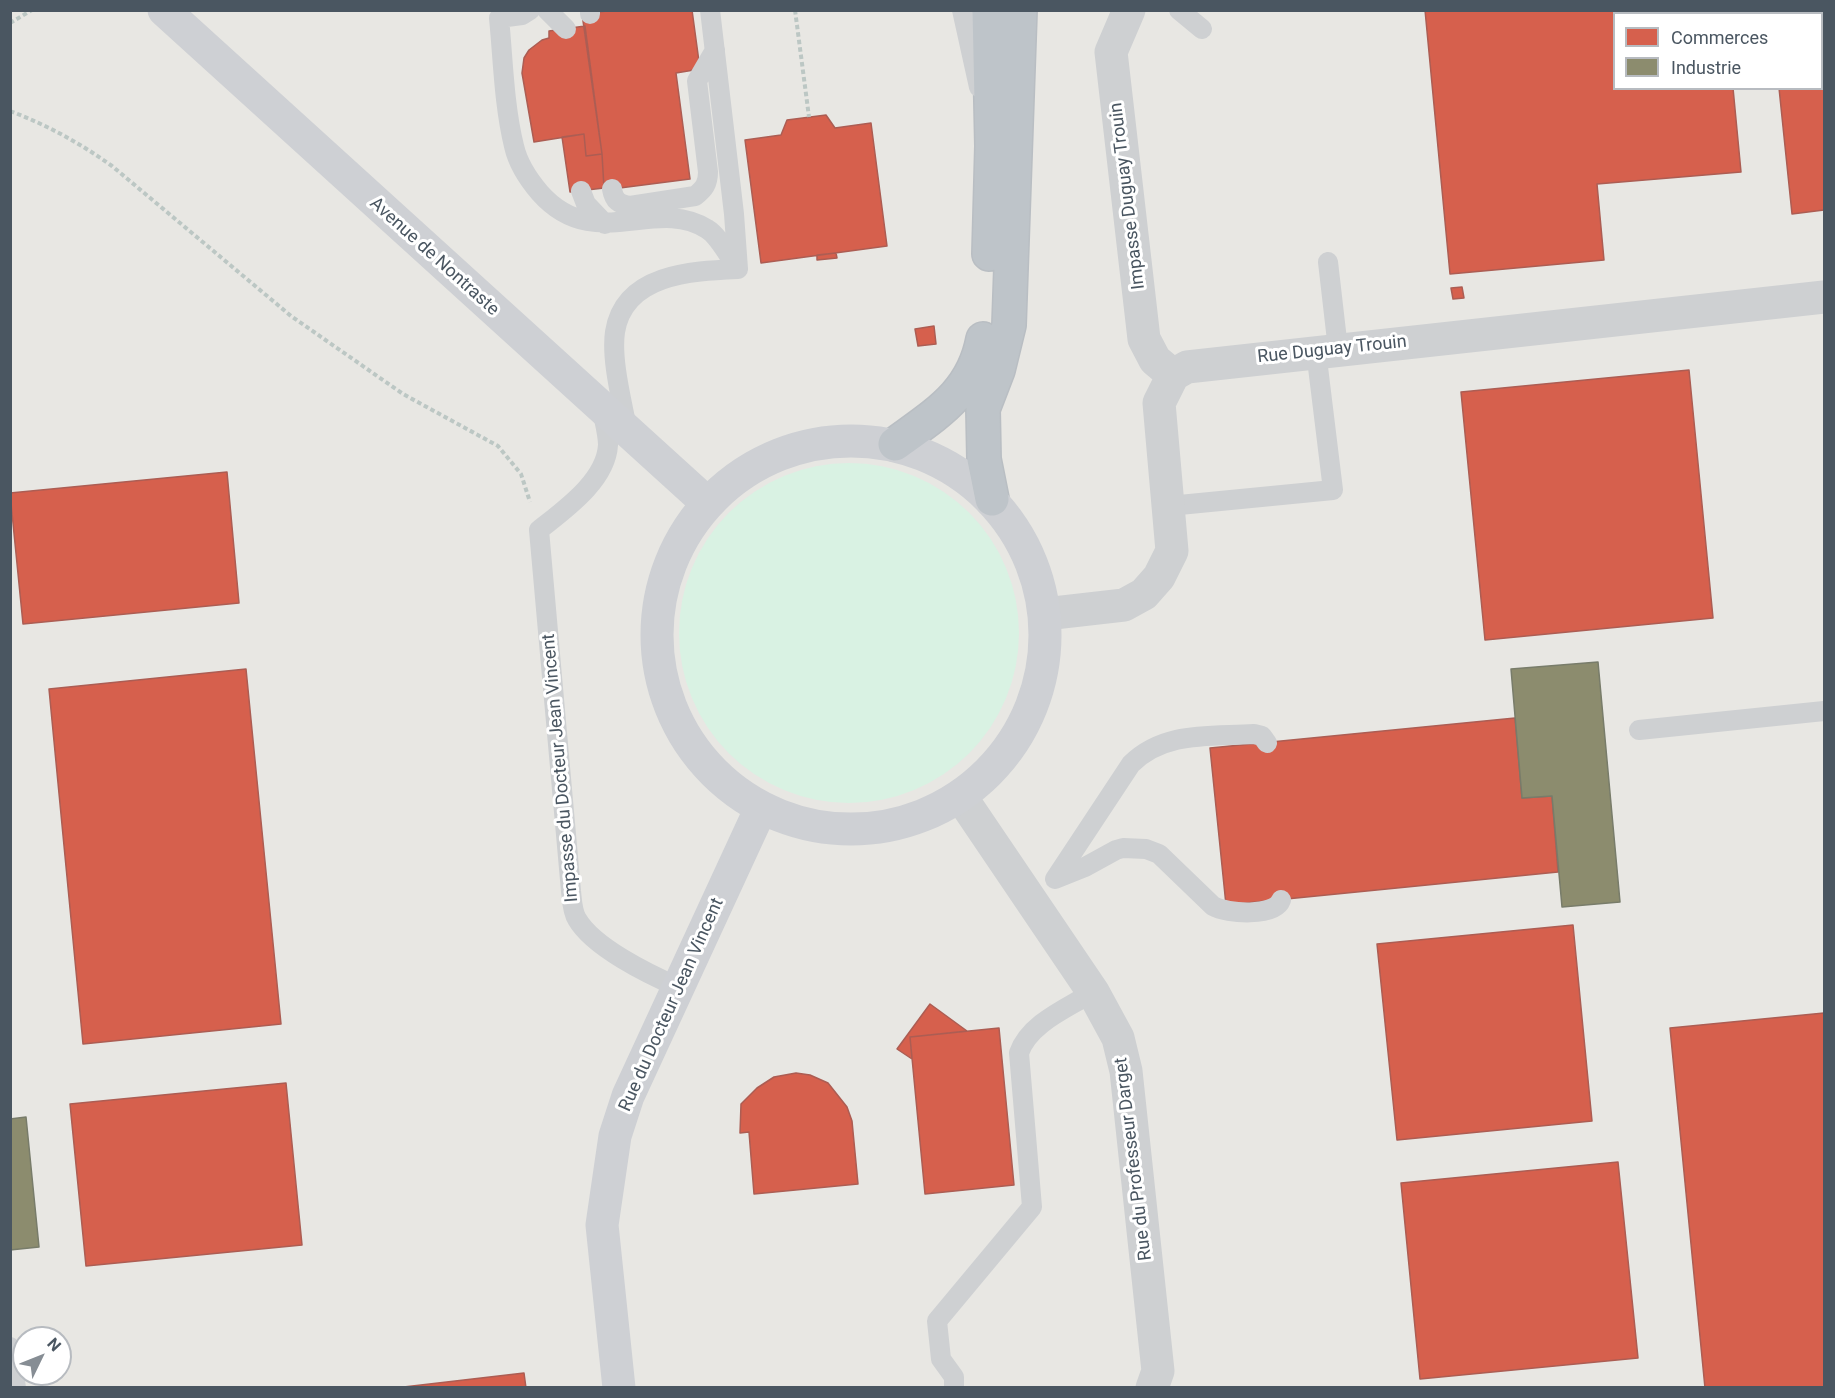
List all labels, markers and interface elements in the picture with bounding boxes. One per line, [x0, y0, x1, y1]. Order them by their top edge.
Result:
legend [1613, 12, 1823, 90]
text: Commerces [1671, 27, 1768, 48]
text: Industrie [1671, 57, 1741, 78]
street label: Impasse Duguay Trouin [1106, 101, 1150, 291]
street label: Avenue de Nontraste [365, 193, 503, 321]
street label: Rue Duguay Trouin [1256, 331, 1408, 369]
street label: Impasse du Docteur Jean Vincent [539, 633, 583, 903]
street label: Rue du Docteur Jean Vincent [615, 895, 729, 1115]
street label: Rue du Professeur Darget [1111, 1056, 1157, 1262]
north arrow [12, 1326, 72, 1386]
text: N [43, 1334, 65, 1355]

